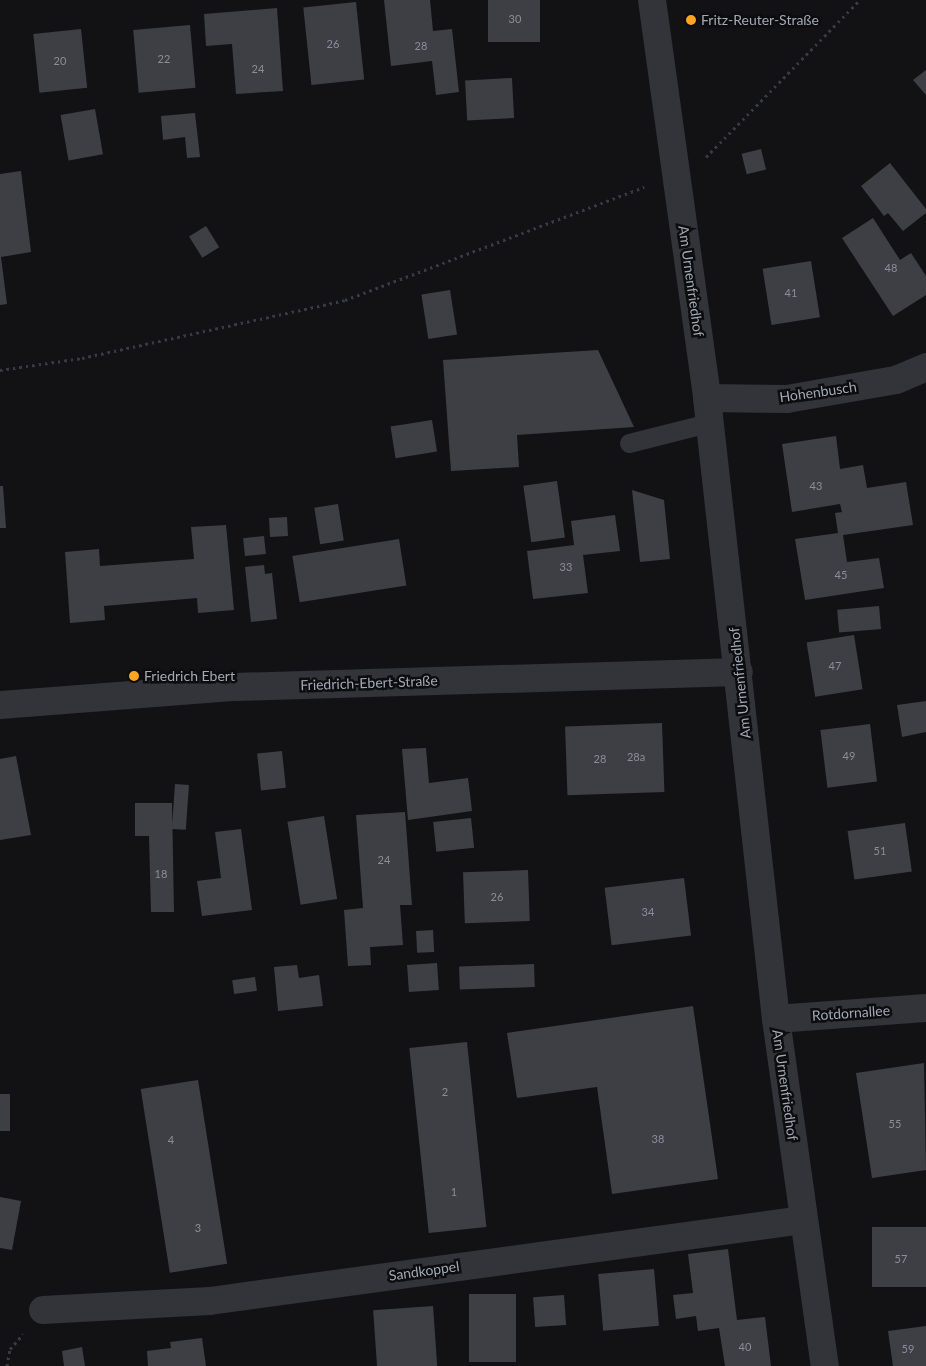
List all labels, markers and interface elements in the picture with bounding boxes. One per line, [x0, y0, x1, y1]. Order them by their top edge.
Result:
house number: 30 [509, 12, 521, 26]
place label: Fritz-Reuter-Straße [701, 12, 819, 28]
marker: Fritz-Reuter-Straße [685, 14, 697, 26]
house number: 26 [327, 37, 339, 51]
house number: 28 [415, 39, 427, 53]
house number: 22 [158, 52, 170, 66]
house number: 20 [54, 54, 66, 68]
house number: 24 [252, 62, 264, 76]
street label: Am Urnenfriedhof [675, 225, 707, 337]
house number: 48 [885, 261, 897, 275]
house number: 41 [785, 286, 797, 300]
street label: Hohenbusch [778, 378, 858, 406]
house number: 43 [810, 479, 822, 493]
house number: 33 [560, 560, 572, 574]
house number: 45 [835, 568, 847, 582]
street label: Am Urnenfriedhof [726, 627, 754, 739]
house number: 47 [829, 659, 841, 673]
place label: Friedrich Ebert [144, 668, 235, 684]
marker: Friedrich Ebert [128, 670, 140, 682]
street label: Friedrich-Ebert-Straße [300, 672, 438, 694]
house number: 49 [843, 749, 855, 763]
house number: 28a [627, 750, 645, 764]
house number: 28 [594, 752, 606, 766]
house number: 51 [874, 844, 886, 858]
house number: 24 [378, 853, 390, 867]
house number: 18 [155, 867, 167, 881]
house number: 26 [491, 890, 503, 904]
house number: 34 [642, 905, 654, 919]
street label: Rotdornallee [811, 1002, 891, 1024]
street label: Am Urnenfriedhof [769, 1029, 801, 1141]
house number: 2 [442, 1085, 448, 1099]
house number: 55 [889, 1117, 901, 1131]
house number: 38 [652, 1132, 664, 1146]
house number: 4 [168, 1133, 174, 1147]
house number: 1 [451, 1185, 457, 1199]
house number: 3 [195, 1221, 201, 1235]
house number: 57 [895, 1252, 907, 1266]
street label: Sandkoppel [388, 1258, 460, 1284]
house number: 40 [739, 1340, 751, 1354]
house number: 59 [902, 1342, 914, 1356]

